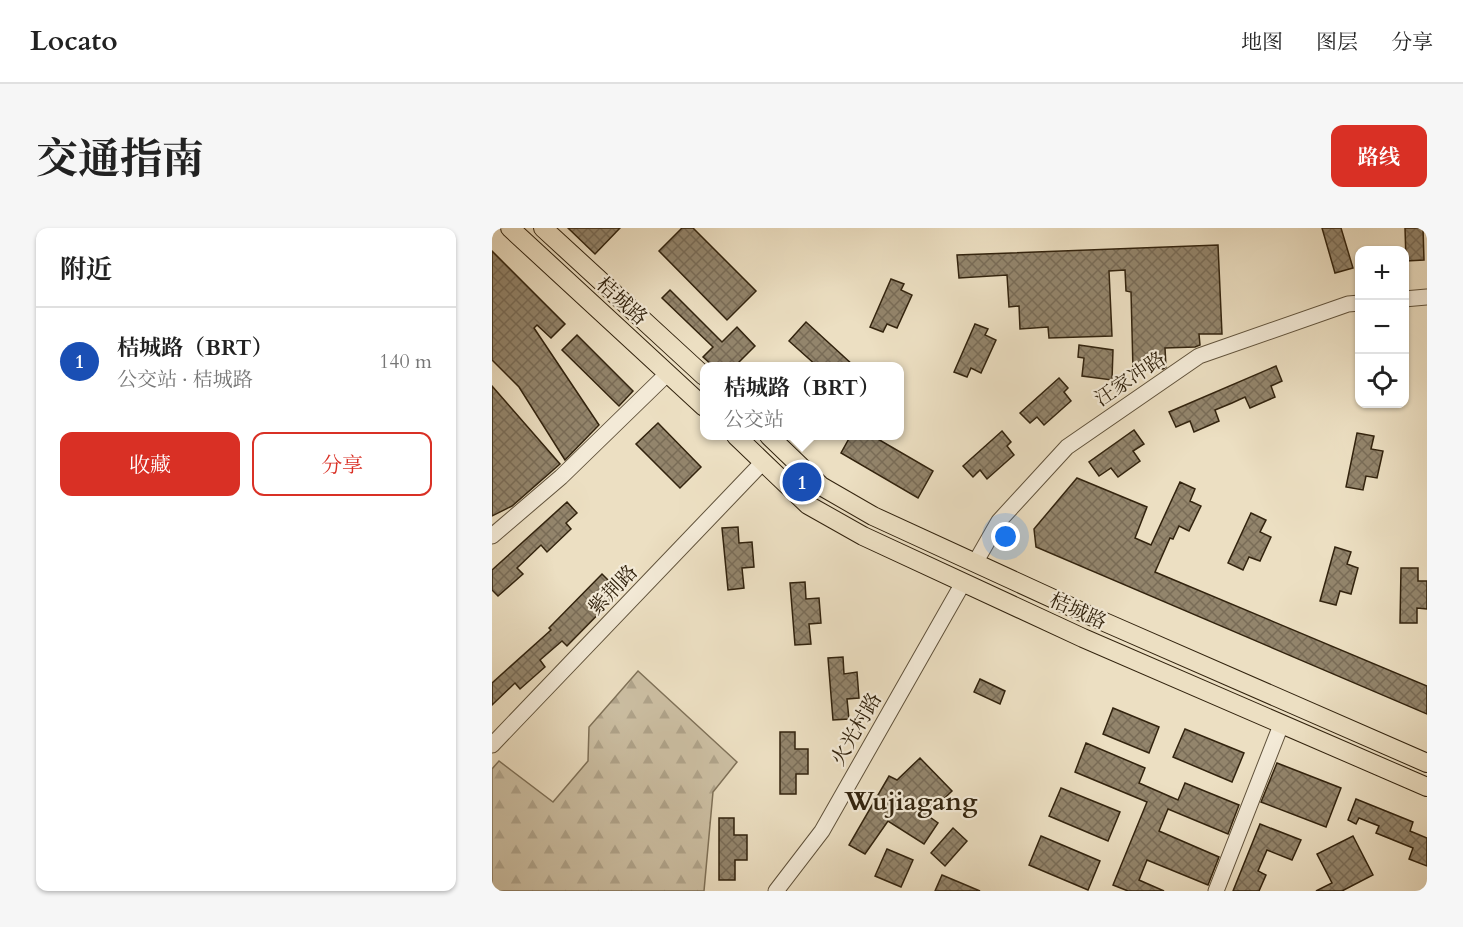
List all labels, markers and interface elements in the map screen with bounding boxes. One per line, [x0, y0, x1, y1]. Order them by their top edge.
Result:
text: Locato [30, 22, 118, 60]
text: 地图 [1241, 28, 1283, 57]
text: 图层 [1316, 28, 1358, 57]
text: 分享 [1391, 28, 1433, 57]
button: 路线 [1331, 125, 1427, 187]
text: 交通指南 [36, 131, 204, 188]
map controls [1355, 246, 1409, 408]
button: + [1355, 246, 1409, 300]
text: 附近 [60, 252, 112, 287]
street label: 桔城路 [591, 271, 653, 331]
button: − [1355, 300, 1409, 354]
text: 桔城路（BRT） [117, 333, 274, 363]
street label: 汪家冲路 [1089, 345, 1171, 413]
text: 1 [74, 348, 85, 375]
text: 140 m [379, 348, 432, 375]
button: locate [1355, 354, 1409, 408]
popup [700, 362, 904, 440]
text: 公交站 · 桔城路 [117, 366, 253, 393]
text: 桔城路（BRT） [724, 373, 880, 403]
text: 公交站 [724, 406, 784, 433]
button: 收藏 [60, 432, 240, 496]
button: 分享 [252, 432, 432, 496]
pin: 1 [782, 460, 822, 504]
your location [991, 522, 1020, 551]
street label: 紫荆路 [582, 559, 644, 621]
street label: 桔城路 [1045, 586, 1111, 636]
street label: 火光村路 [824, 688, 888, 770]
district label: Wujiagang [844, 784, 978, 819]

